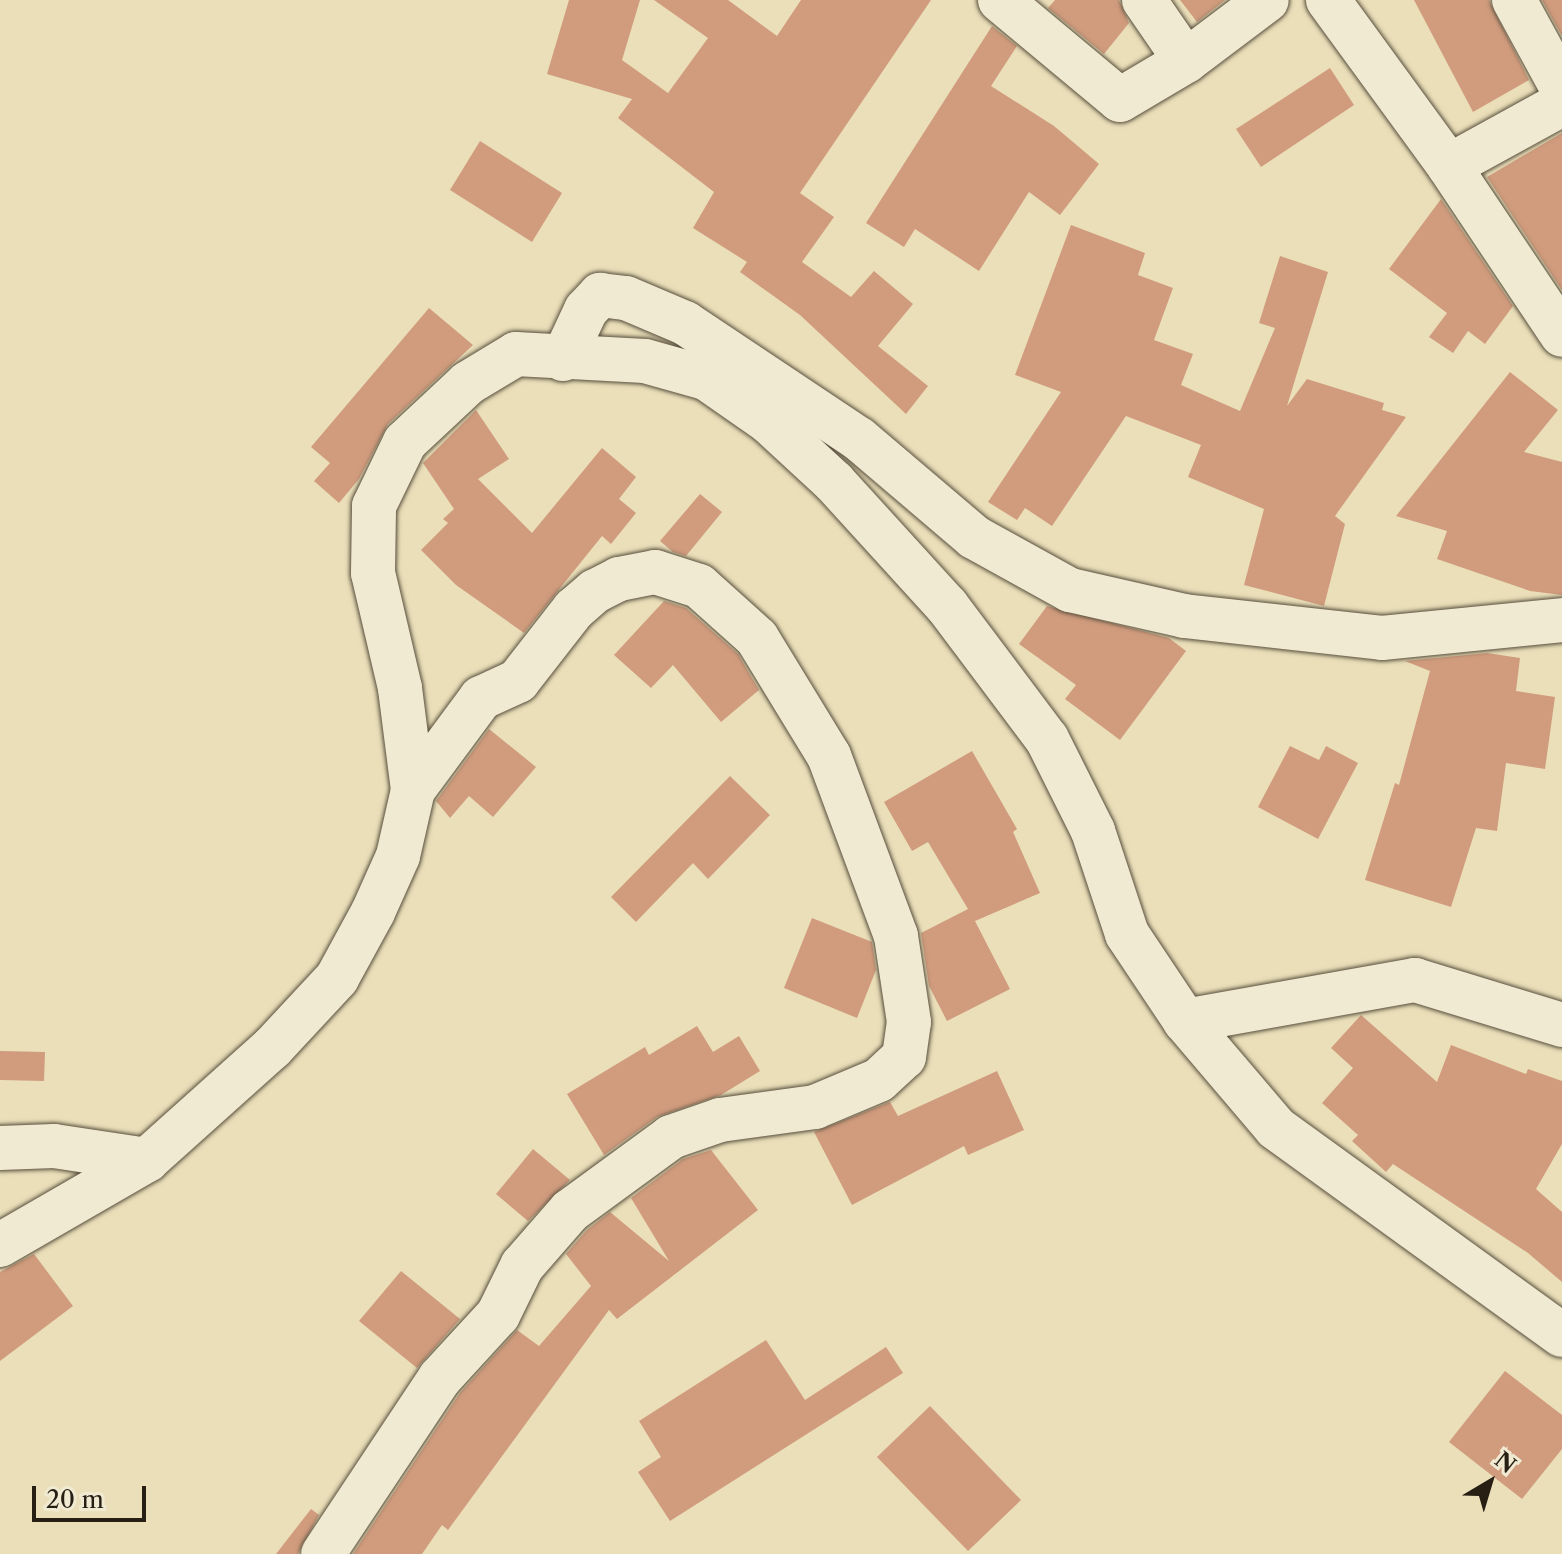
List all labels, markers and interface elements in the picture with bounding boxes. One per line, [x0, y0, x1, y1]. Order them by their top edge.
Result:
north arrow [1450, 1442, 1530, 1522]
text: N [1489, 1446, 1521, 1479]
scale bar [36, 1470, 150, 1520]
text: 20 m [46, 1485, 104, 1514]

